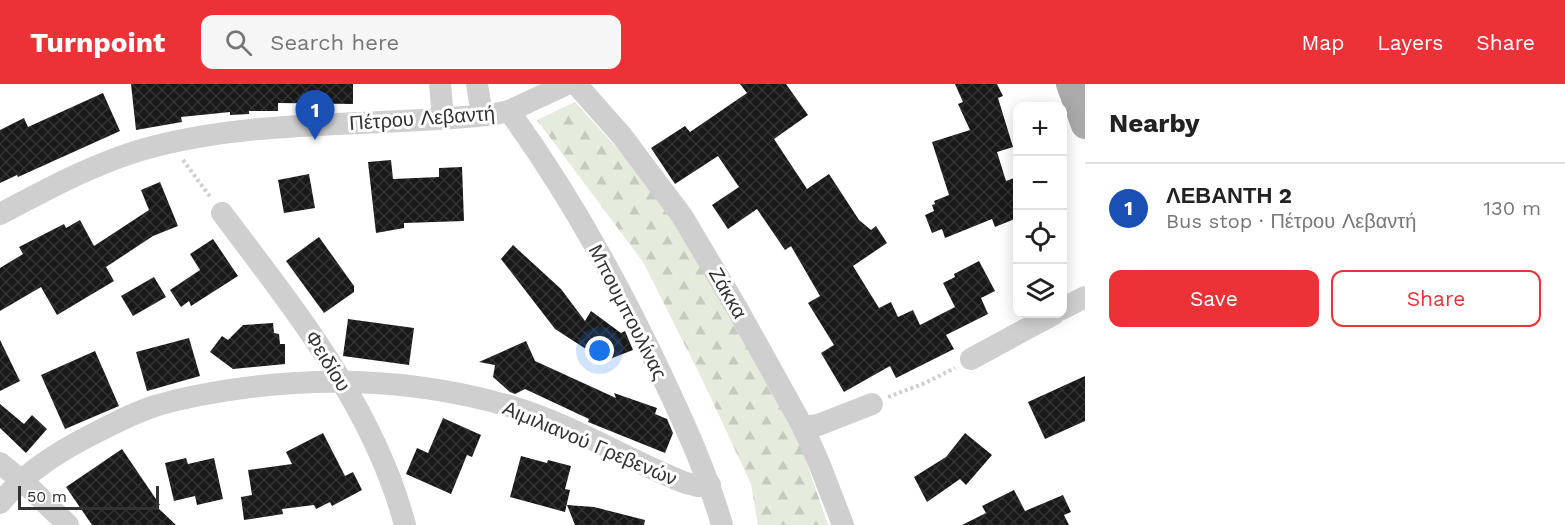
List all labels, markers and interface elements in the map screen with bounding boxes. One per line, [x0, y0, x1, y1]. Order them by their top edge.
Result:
search box [201, 15, 621, 69]
text: Turnpoint [30, 26, 165, 59]
icon: search [222, 26, 255, 59]
text: Search here [270, 30, 399, 55]
text: Map [1301, 30, 1344, 55]
text: Layers [1377, 30, 1443, 55]
text: Share [1476, 30, 1535, 55]
pin: 1 [296, 91, 334, 140]
street label: Πέτρου Λεβαντή [348, 101, 496, 135]
map controls [1013, 102, 1067, 318]
button: + [1013, 102, 1067, 156]
text: Nearby [1109, 108, 1200, 138]
button: − [1013, 156, 1067, 210]
text: ΛΕΒΑΝΤΗ 2 [1166, 183, 1292, 208]
text: 1 [1124, 196, 1133, 220]
text: 130 m [1483, 196, 1541, 220]
text: Bus stop · Πέτρου Λεβαντή [1166, 209, 1416, 233]
button: locate [1013, 210, 1067, 264]
street label: Μπουμπουλίνας [584, 240, 673, 384]
street label: Ζάκκα [704, 263, 752, 323]
button: layers [1013, 264, 1067, 318]
button: Save [1109, 270, 1319, 327]
button: Share [1331, 270, 1541, 327]
street label: Φειδίου [300, 326, 356, 396]
your location [585, 336, 614, 365]
street label: Αιμιλιανού Γρεβενών [499, 395, 681, 491]
scale bar [18, 483, 159, 510]
text: 50 m [27, 487, 67, 506]

